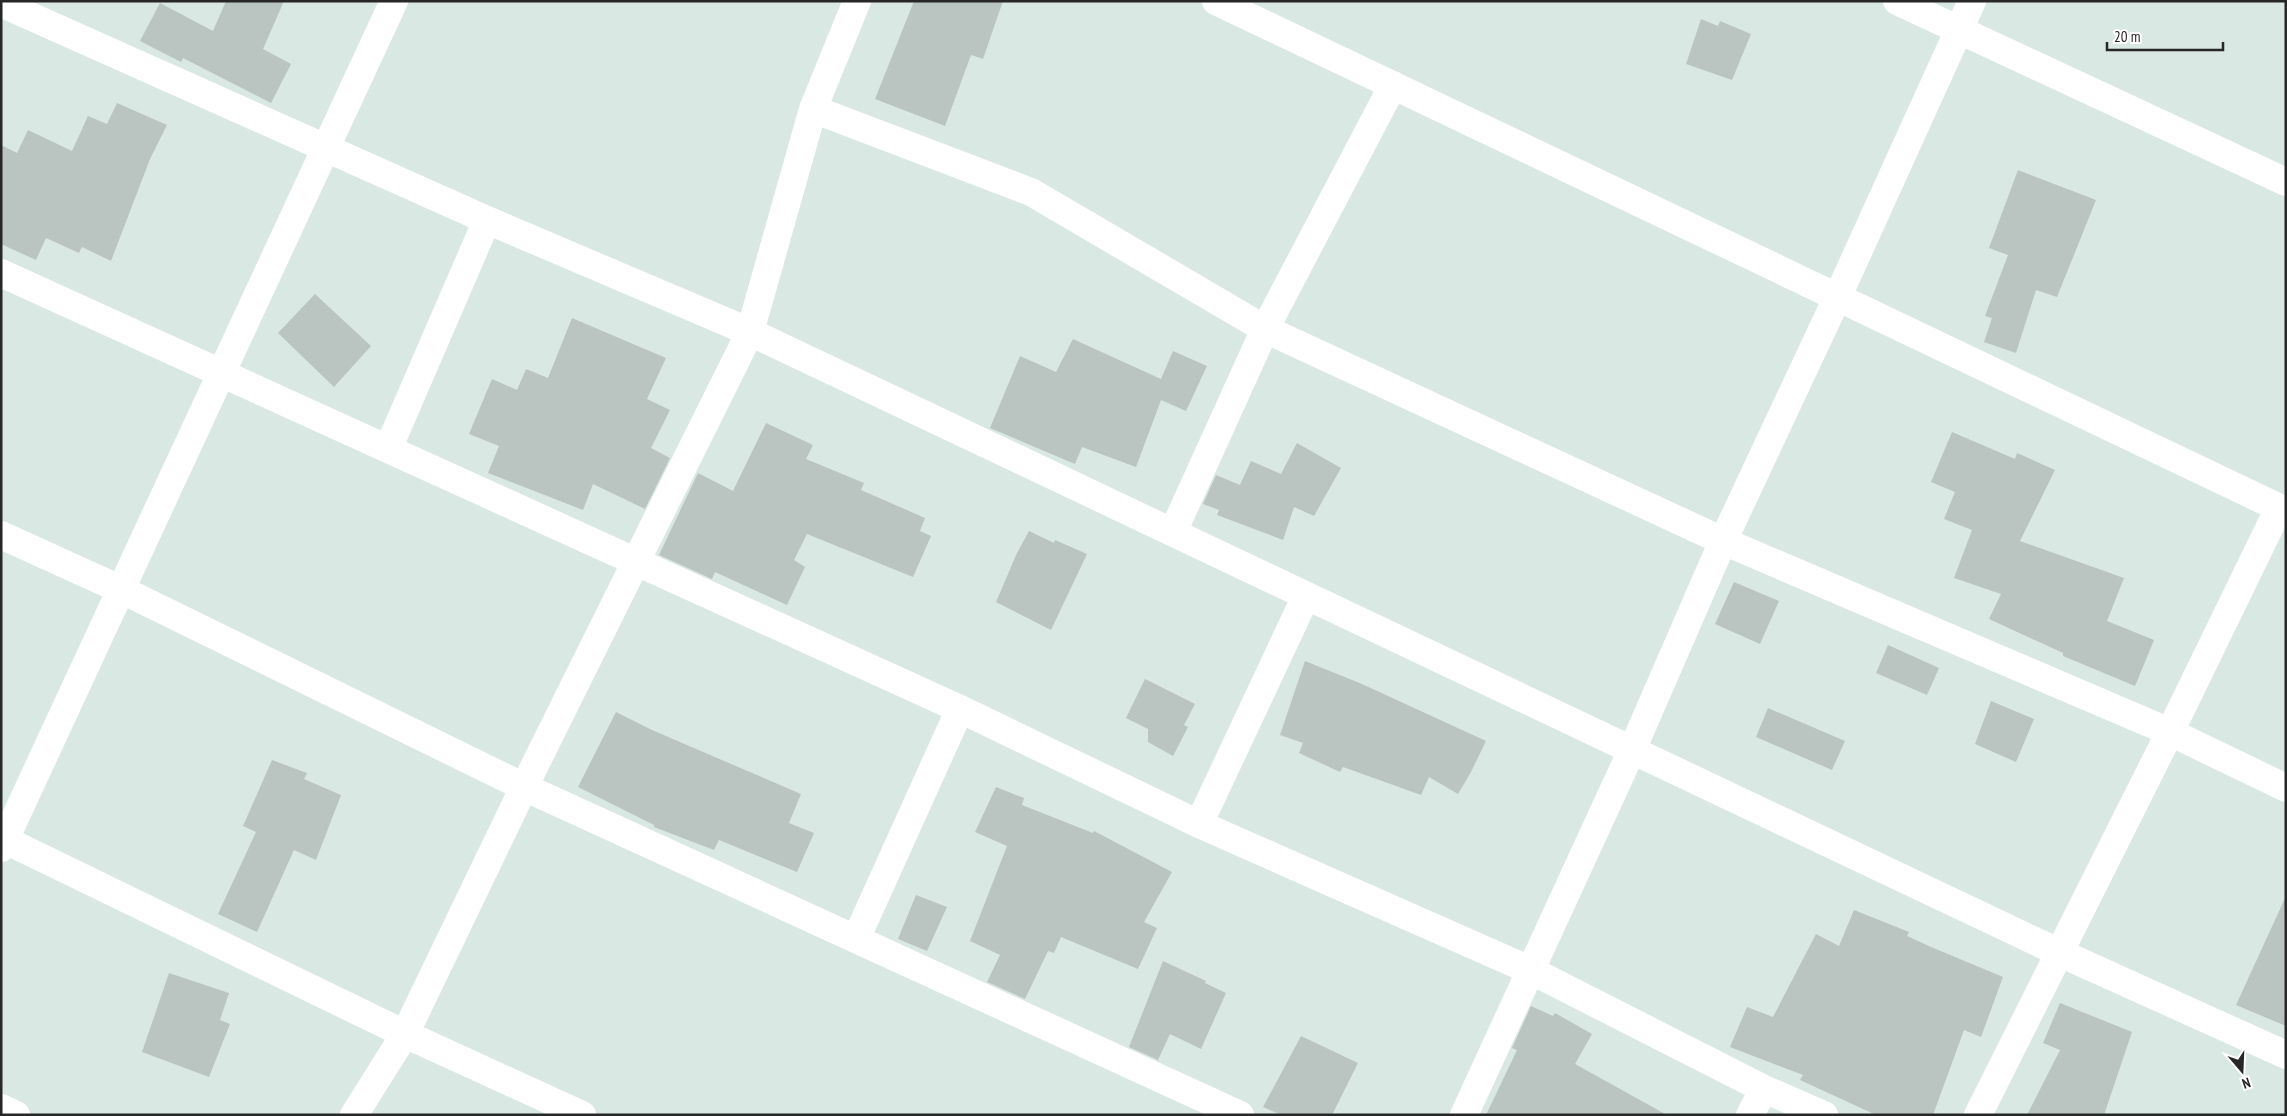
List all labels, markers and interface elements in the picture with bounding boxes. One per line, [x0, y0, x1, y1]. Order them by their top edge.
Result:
scale bar [2107, 20, 2223, 52]
text: 20 m [2114, 27, 2140, 46]
north arrow [2217, 1046, 2267, 1096]
text: N [2240, 1074, 2253, 1093]

